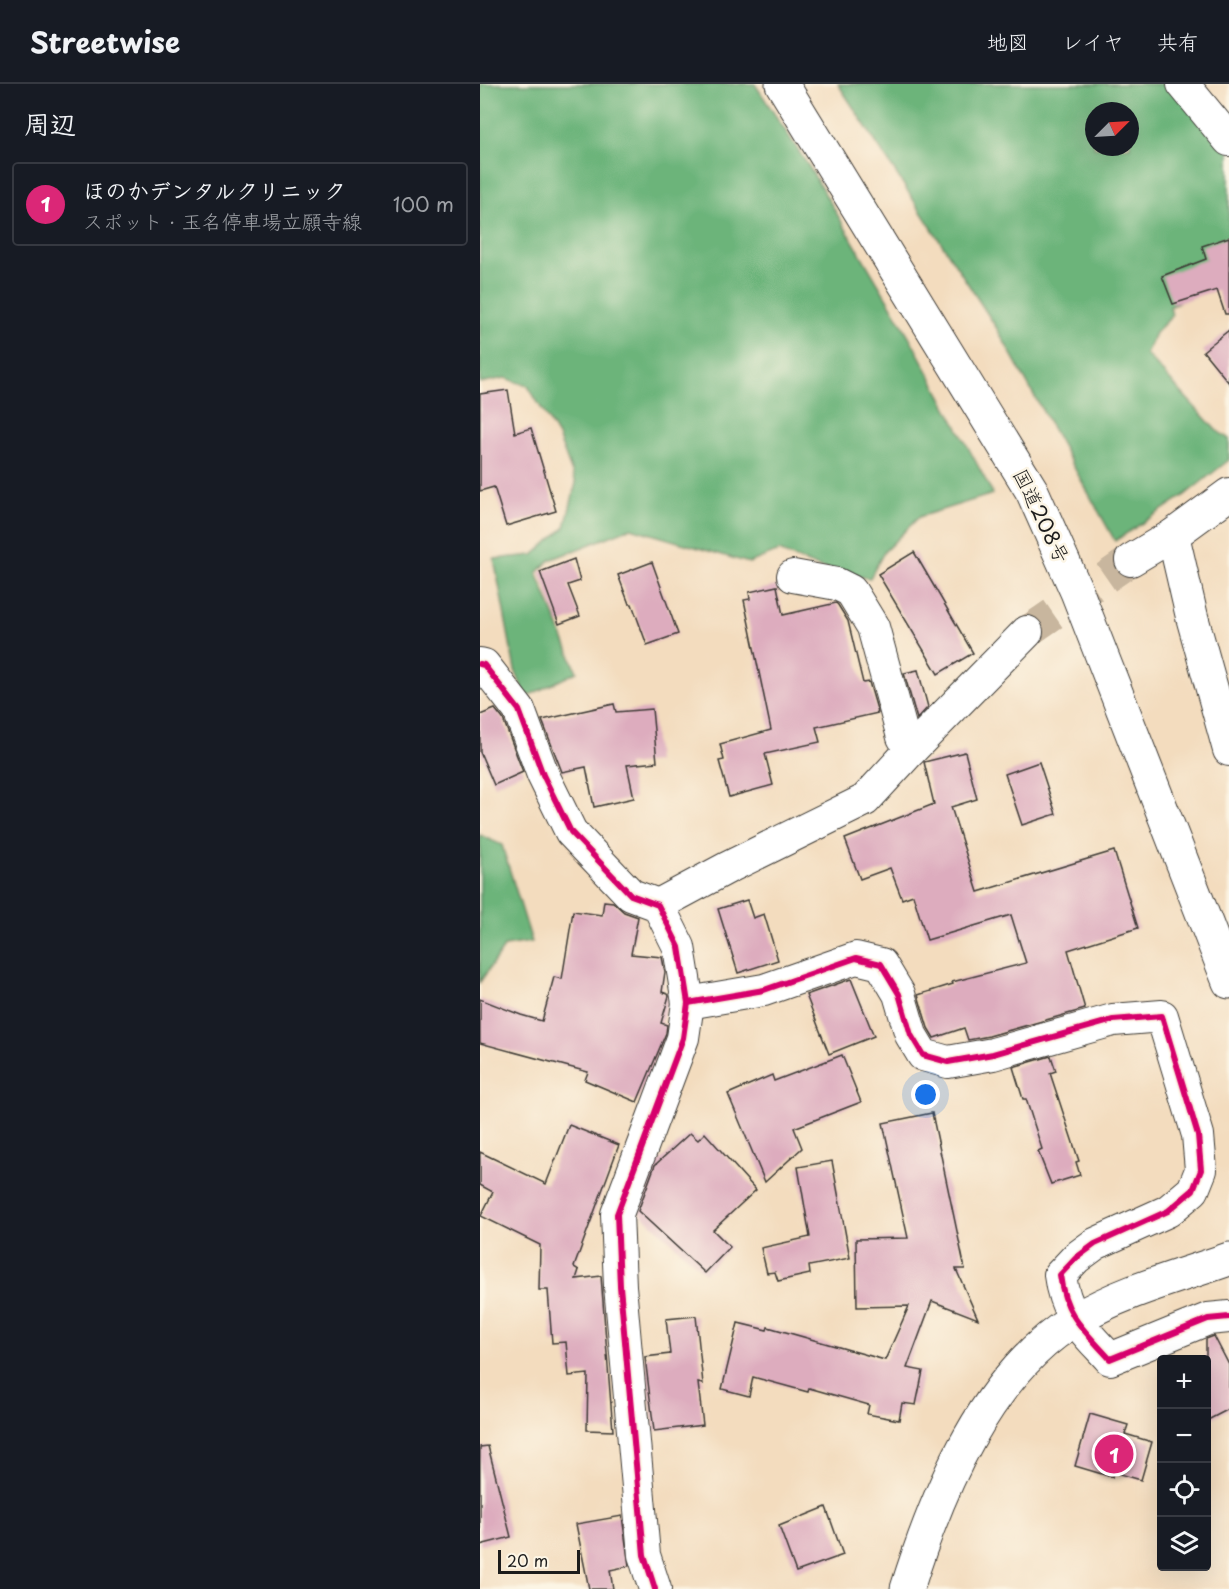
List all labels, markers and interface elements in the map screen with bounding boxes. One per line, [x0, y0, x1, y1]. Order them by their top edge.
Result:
text: Streetwise [30, 20, 180, 63]
text: 地図 [987, 25, 1029, 57]
text: レイヤ [1062, 25, 1124, 57]
text: 共有 [1157, 25, 1199, 57]
north arrow [1085, 102, 1139, 156]
text: 周辺 [24, 104, 76, 143]
text: ほのかデンタルクリニック [83, 173, 346, 206]
text: 1 [41, 189, 50, 219]
text: 100 m [393, 189, 454, 219]
text: スポット · 玉名停車場立願寺線 [83, 206, 362, 236]
street label: 国道208号 [1006, 463, 1078, 568]
your location [911, 1080, 940, 1109]
map controls [1157, 1355, 1211, 1571]
button: + [1157, 1355, 1211, 1409]
button: − [1157, 1409, 1211, 1463]
pin: 1 [1094, 1432, 1134, 1476]
button: locate [1157, 1463, 1211, 1517]
button: layers [1157, 1517, 1211, 1571]
scale bar [498, 1547, 580, 1574]
text: 20 m [507, 1548, 548, 1572]

